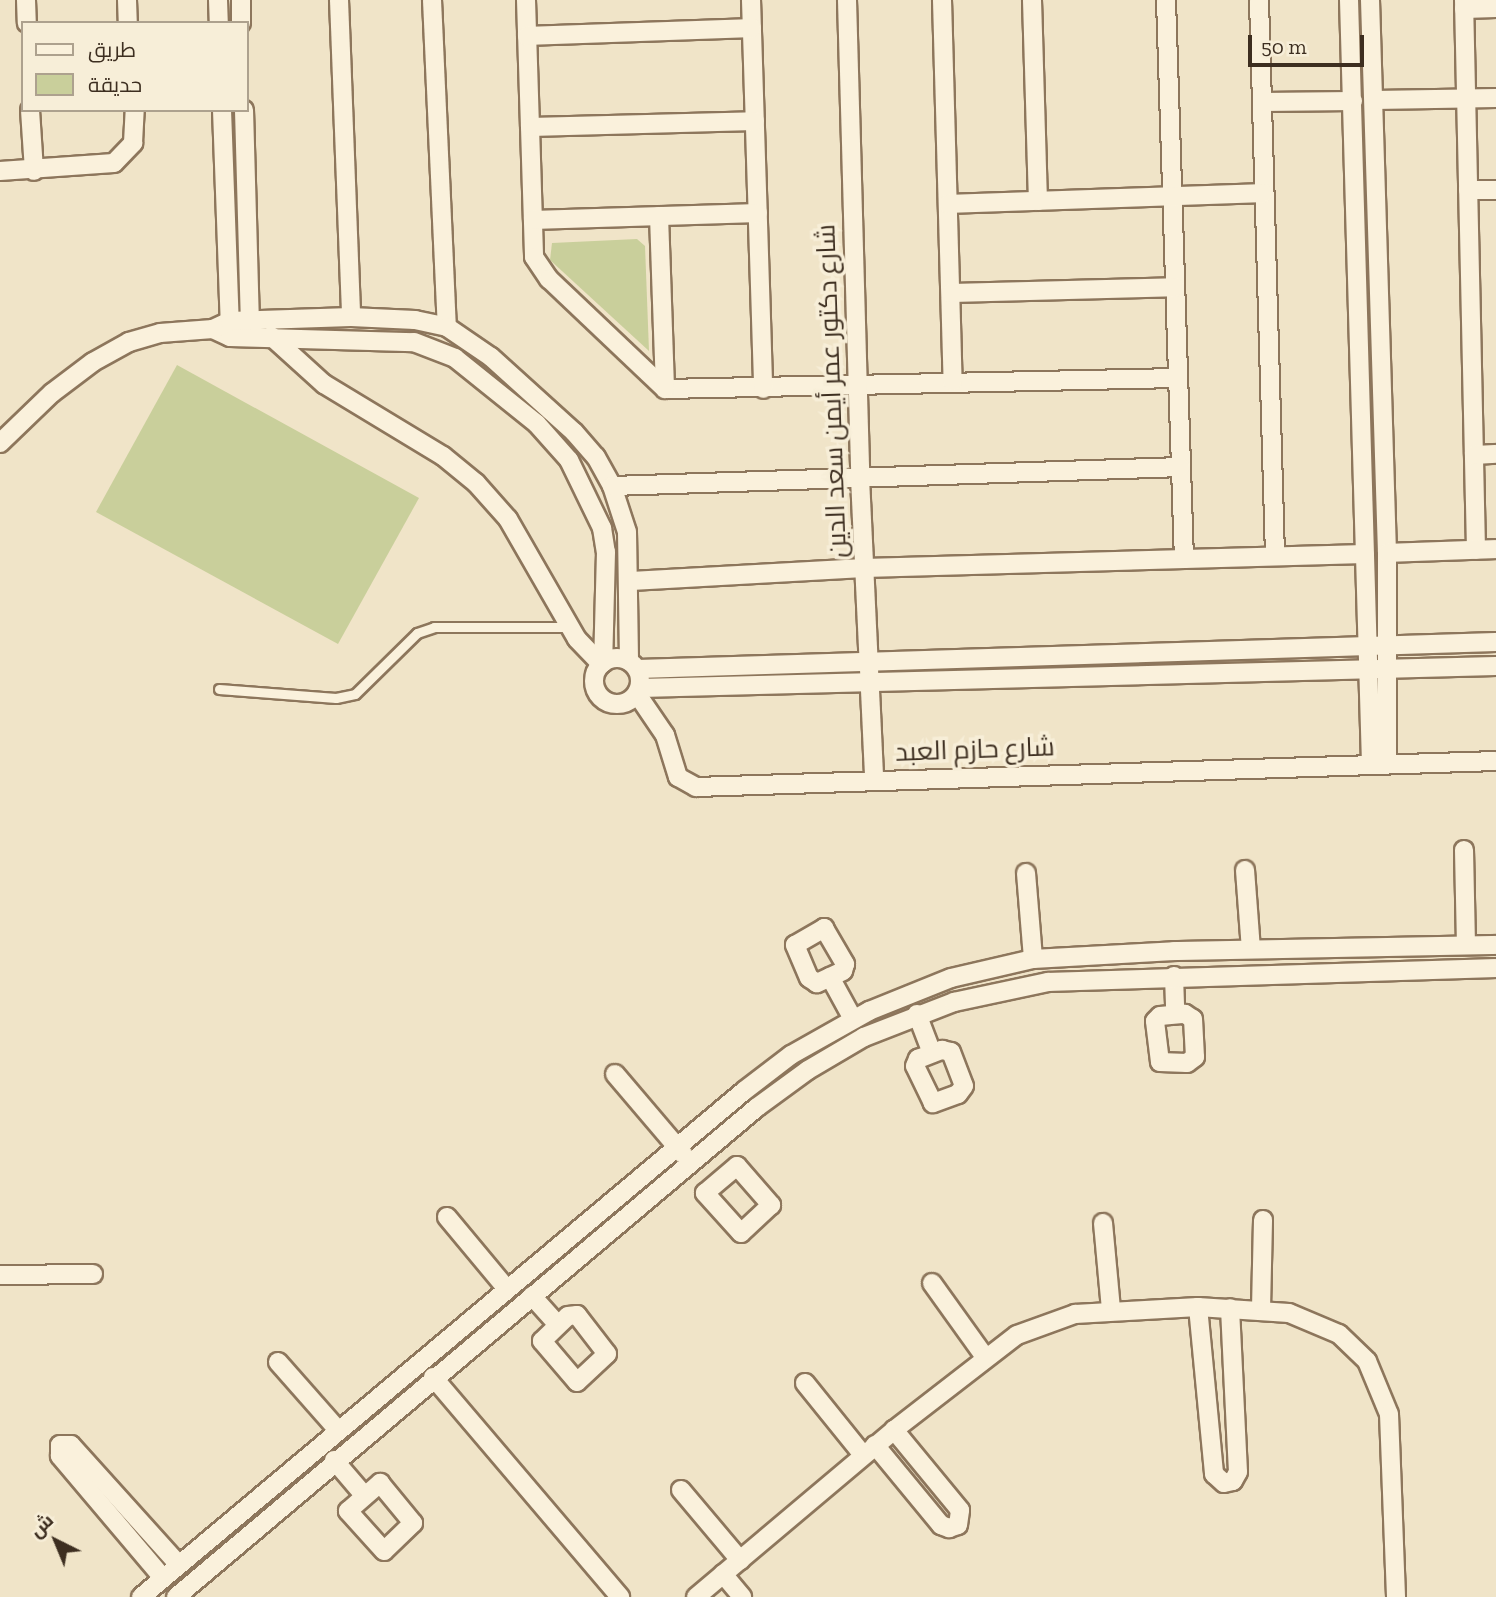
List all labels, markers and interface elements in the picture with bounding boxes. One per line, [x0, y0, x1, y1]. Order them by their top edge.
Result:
legend [21, 21, 248, 112]
scale bar [1251, 21, 1366, 65]
text: 50 m [1261, 34, 1307, 59]
text: طريق [88, 37, 136, 62]
text: حديقة [88, 72, 142, 97]
street label: شارع دكتور عمر أيمن سعد الدين [811, 224, 853, 558]
street label: شارع حازم العبد [895, 732, 1055, 768]
north arrow [21, 1506, 91, 1576]
text: ش [25, 1509, 58, 1542]

